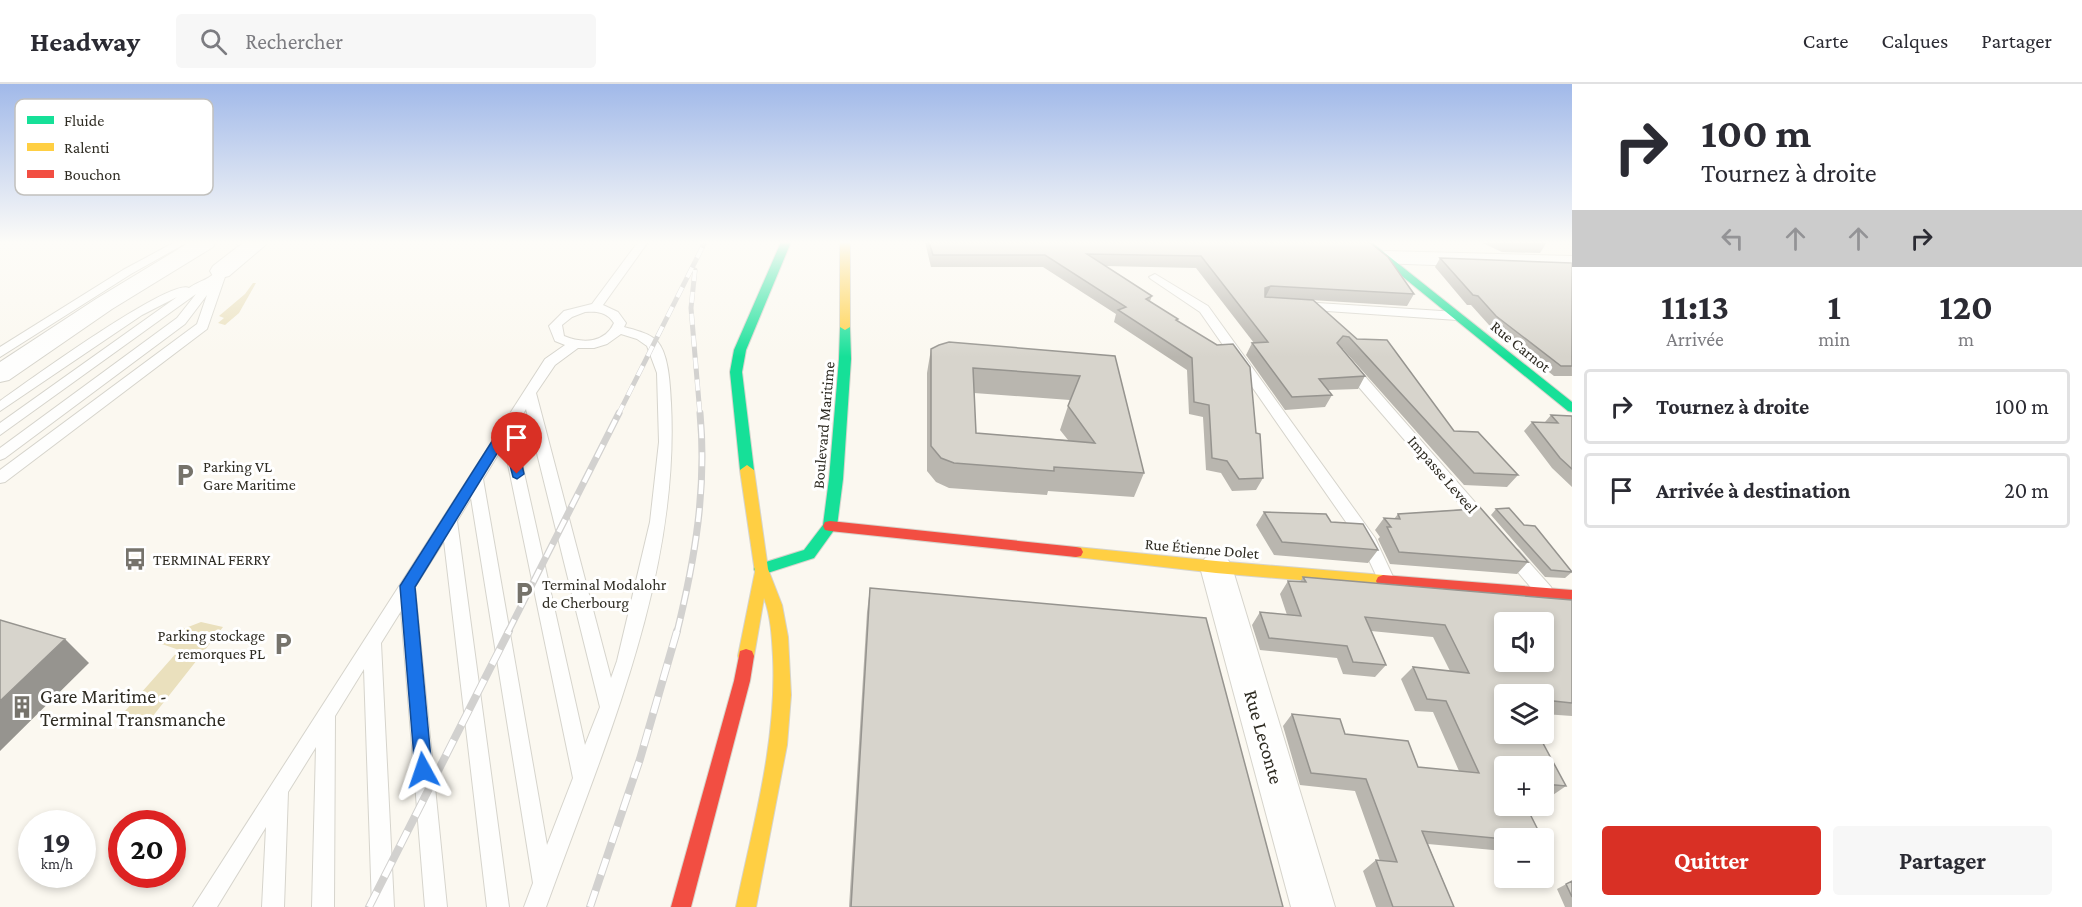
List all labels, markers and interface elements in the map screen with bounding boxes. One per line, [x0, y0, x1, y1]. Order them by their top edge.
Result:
search box [176, 14, 596, 68]
icon: search [197, 25, 230, 58]
text: Headway [30, 26, 140, 57]
text: Rechercher [245, 29, 343, 54]
text: Carte [1803, 29, 1848, 53]
text: Calques [1881, 29, 1948, 53]
text: Partager [1981, 29, 2052, 53]
legend [15, 99, 213, 195]
icon: right [1602, 108, 1680, 186]
text: 100 m [1701, 109, 1811, 156]
text: Fluide [64, 112, 104, 129]
text: Ralenti [64, 139, 109, 156]
text: Tournez à droite [1701, 158, 1877, 188]
text: Bouchon [64, 166, 121, 183]
icon: left [1716, 222, 1749, 255]
icon: ahead [1779, 222, 1812, 255]
icon: ahead [1842, 222, 1875, 255]
icon: right [1905, 222, 1938, 255]
text: 11:13 [1661, 287, 1729, 327]
text: 1 [1827, 287, 1841, 327]
text: 120 [1939, 287, 1993, 327]
street label: Rue Carnot [1488, 317, 1554, 376]
text: Arrivée [1666, 328, 1724, 350]
text: min [1818, 328, 1850, 350]
text: m [1958, 328, 1974, 350]
street label: Boulevard Maritime [809, 361, 838, 489]
icon: right [1605, 390, 1638, 423]
text: Tournez à droite [1656, 394, 1809, 419]
text: 100 m [1995, 394, 2049, 419]
pin [491, 412, 542, 474]
icon: arrive [500, 421, 533, 454]
street label: Impasse Leveel [1404, 432, 1481, 517]
place label: Parking VL Gare Maritime [203, 458, 296, 493]
parking icon: Parking VL Gare Maritime [172, 462, 198, 488]
icon: arrive [1605, 474, 1638, 507]
text: Arrivée à destination [1656, 478, 1850, 503]
text: 20 m [2004, 478, 2049, 503]
street label: Rue Étienne Dolet [1144, 535, 1260, 562]
bus stop icon: TERMINAL FERRY [122, 546, 148, 572]
place label: TERMINAL FERRY [153, 551, 271, 568]
place label: Terminal Modalohr de Cherbourg [542, 576, 667, 612]
parking icon: Terminal Modalohr de Cherbourg [511, 580, 537, 606]
map controls [1494, 612, 1554, 888]
button: sound [1494, 612, 1554, 672]
place label: Parking stockage remorques PL [157, 627, 265, 663]
parking icon: Parking stockage remorques PL [270, 631, 296, 657]
button: layers [1494, 684, 1554, 744]
place label: Gare Maritime - Terminal Transmanche [40, 685, 226, 730]
street label: Rue Leconte [1240, 687, 1288, 787]
building icon: Gare Maritime - Terminal Transmanche [9, 694, 35, 720]
position arrow [391, 738, 455, 802]
button: + [1494, 756, 1554, 816]
speed limit sign: 20 [108, 810, 186, 888]
text: 19 [43, 825, 71, 858]
button: Quitter [1602, 826, 1821, 895]
button: Partager [1833, 826, 2052, 895]
button: − [1494, 828, 1554, 888]
text: km/h [41, 856, 73, 872]

